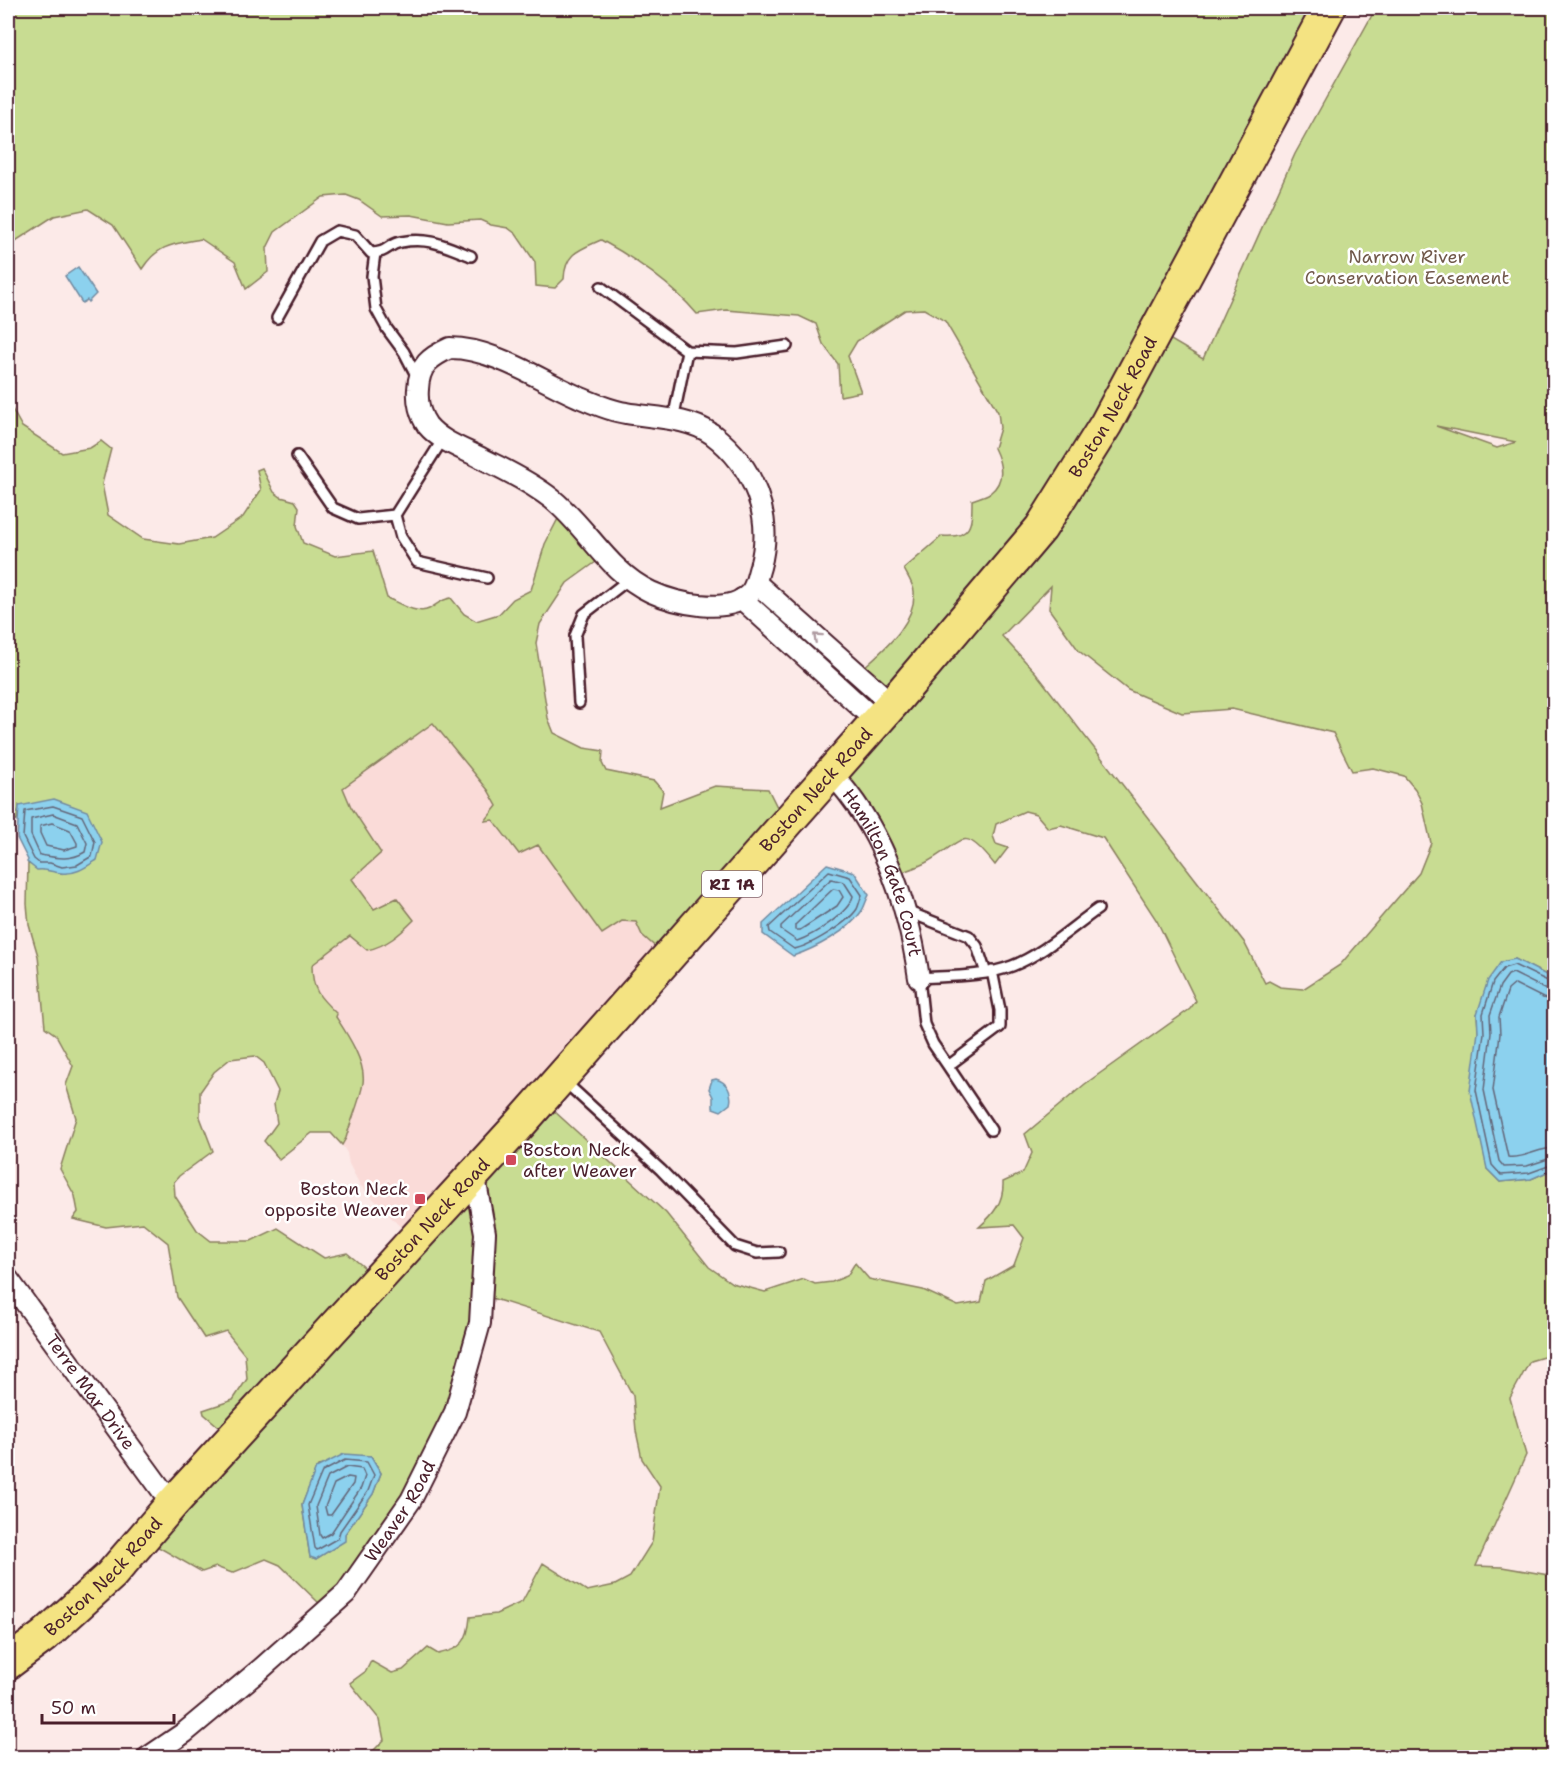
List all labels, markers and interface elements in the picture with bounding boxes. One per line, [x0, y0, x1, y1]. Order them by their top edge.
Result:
park label: Narrow River Conservation Easement [1305, 245, 1510, 290]
street label: Boston Neck Road [1063, 332, 1163, 482]
one-way arrow [813, 633, 824, 644]
street label: Boston Neck Road [754, 722, 878, 857]
street label: Hamilton Gate Court [837, 784, 927, 959]
road number: RI 1A [702, 871, 762, 897]
place label: Boston Neck after Weaver [523, 1138, 637, 1183]
street label: Boston Neck Road [370, 1153, 495, 1286]
marker: Boston Neck after Weaver [504, 1153, 518, 1167]
place label: Boston Neck opposite Weaver [264, 1177, 408, 1222]
marker: Boston Neck opposite Weaver [413, 1192, 427, 1206]
street label: Terre Mar Drive [40, 1329, 141, 1455]
street label: Weaver Road [359, 1456, 441, 1567]
street label: Boston Neck Road [39, 1512, 168, 1642]
scale bar [42, 1687, 174, 1725]
text: 50 m [51, 1696, 96, 1720]

